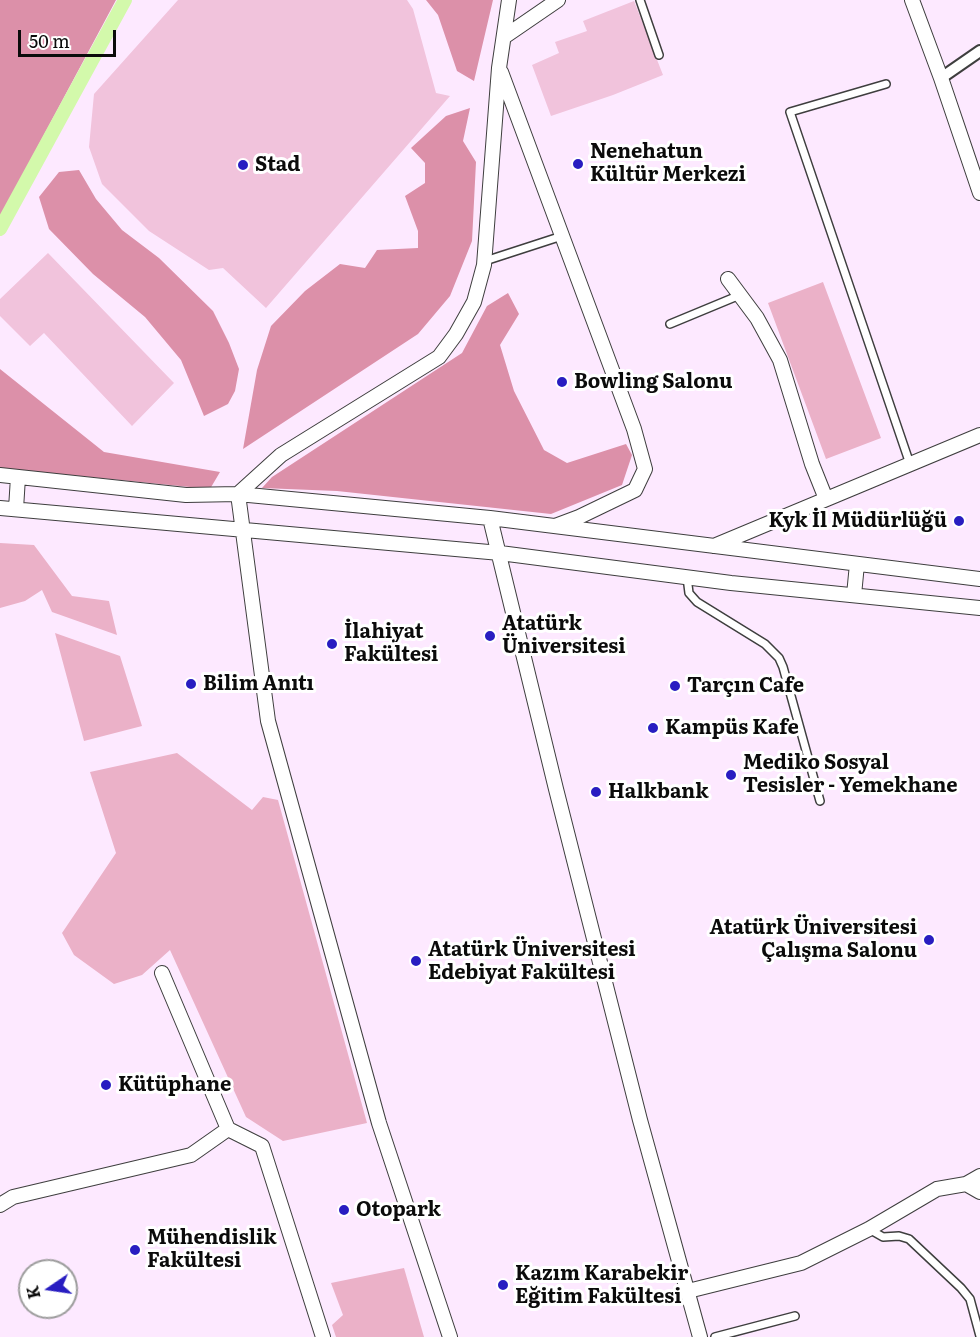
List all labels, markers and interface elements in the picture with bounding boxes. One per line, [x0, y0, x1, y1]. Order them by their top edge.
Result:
scale bar [21, 18, 118, 56]
text: 50 m [29, 27, 70, 54]
place label: Nenehatun Kültür Merkezi [590, 140, 746, 187]
place label: Stad [255, 153, 300, 177]
marker: Nenehatun Kültür Merkezi [571, 157, 585, 171]
marker: Stad [236, 158, 250, 172]
place label: Bowling Salonu [574, 370, 733, 394]
marker: Bowling Salonu [555, 375, 569, 389]
place label: Kyk İl Müdürlüğü [768, 509, 947, 533]
marker: Kyk İl Müdürlüğü [952, 514, 966, 528]
place label: Atatürk Üniversitesi [502, 612, 626, 659]
place label: İlahiyat Fakültesi [344, 620, 438, 667]
marker: Atatürk Üniversitesi [483, 629, 497, 643]
marker: İlahiyat Fakültesi [325, 637, 339, 651]
place label: Bilim Anıtı [203, 672, 314, 696]
place label: Tarçın Cafe [687, 674, 804, 698]
marker: Bilim Anıtı [184, 677, 198, 691]
marker: Tarçın Cafe [668, 679, 682, 693]
place label: Kampüs Kafe [665, 716, 799, 740]
marker: Kampüs Kafe [646, 721, 660, 735]
place label: Mediko Sosyal Tesisler - Yemekhane [743, 751, 958, 798]
marker: Mediko Sosyal Tesisler - Yemekhane [724, 768, 738, 782]
place label: Halkbank [608, 780, 709, 804]
marker: Halkbank [589, 785, 603, 799]
place label: Atatürk Üniversitesi Çalışma Salonu [709, 916, 917, 963]
marker: Atatürk Üniversitesi Çalışma Salonu [922, 933, 936, 947]
place label: Atatürk Üniversitesi Edebiyat Fakültesi [428, 938, 636, 985]
marker: Atatürk Üniversitesi Edebiyat Fakültesi [409, 954, 423, 968]
place label: Kütüphane [118, 1073, 231, 1097]
marker: Kütüphane [99, 1078, 113, 1092]
place label: Otopark [356, 1198, 441, 1222]
marker: Otopark [337, 1203, 351, 1217]
place label: Mühendislik Fakültesi [147, 1226, 277, 1273]
marker: Mühendislik Fakültesi [128, 1243, 142, 1257]
north arrow [18, 1259, 78, 1319]
place label: Kazım Karabekir Eğitim Fakültesi [515, 1262, 688, 1309]
marker: Kazım Karabekir Eğitim Fakültesi [496, 1278, 510, 1292]
text: K [19, 1284, 46, 1301]

